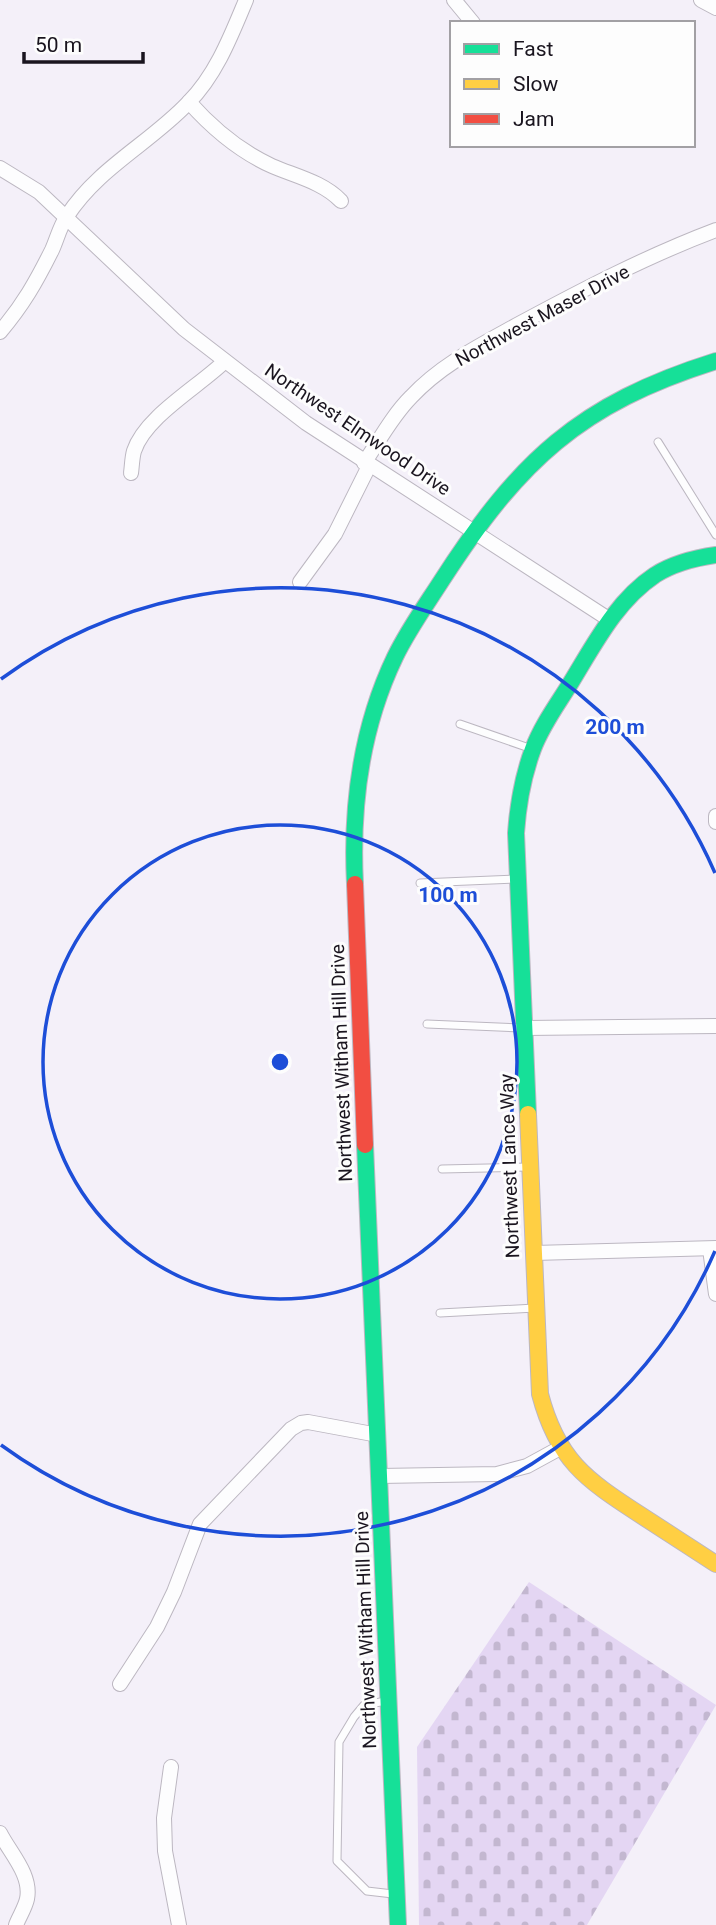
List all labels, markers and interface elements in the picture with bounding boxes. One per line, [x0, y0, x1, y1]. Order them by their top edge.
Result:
scale bar [24, 21, 144, 65]
legend [450, 21, 695, 147]
text: 50 m [35, 33, 82, 57]
text: Fast [513, 37, 554, 61]
text: Slow [513, 72, 559, 96]
text: Jam [513, 107, 554, 131]
street label: Northwest Maser Drive [451, 260, 633, 371]
street label: Northwest Elmwood Drive [260, 359, 455, 500]
text: 200 m [585, 715, 645, 739]
text: 100 m [418, 883, 478, 907]
street label: Northwest Witham Hill Drive [326, 944, 357, 1182]
centre of rings [268, 1050, 292, 1074]
street label: Northwest Lance Way [495, 1073, 524, 1259]
street label: Northwest Witham Hill Drive [350, 1511, 381, 1749]

